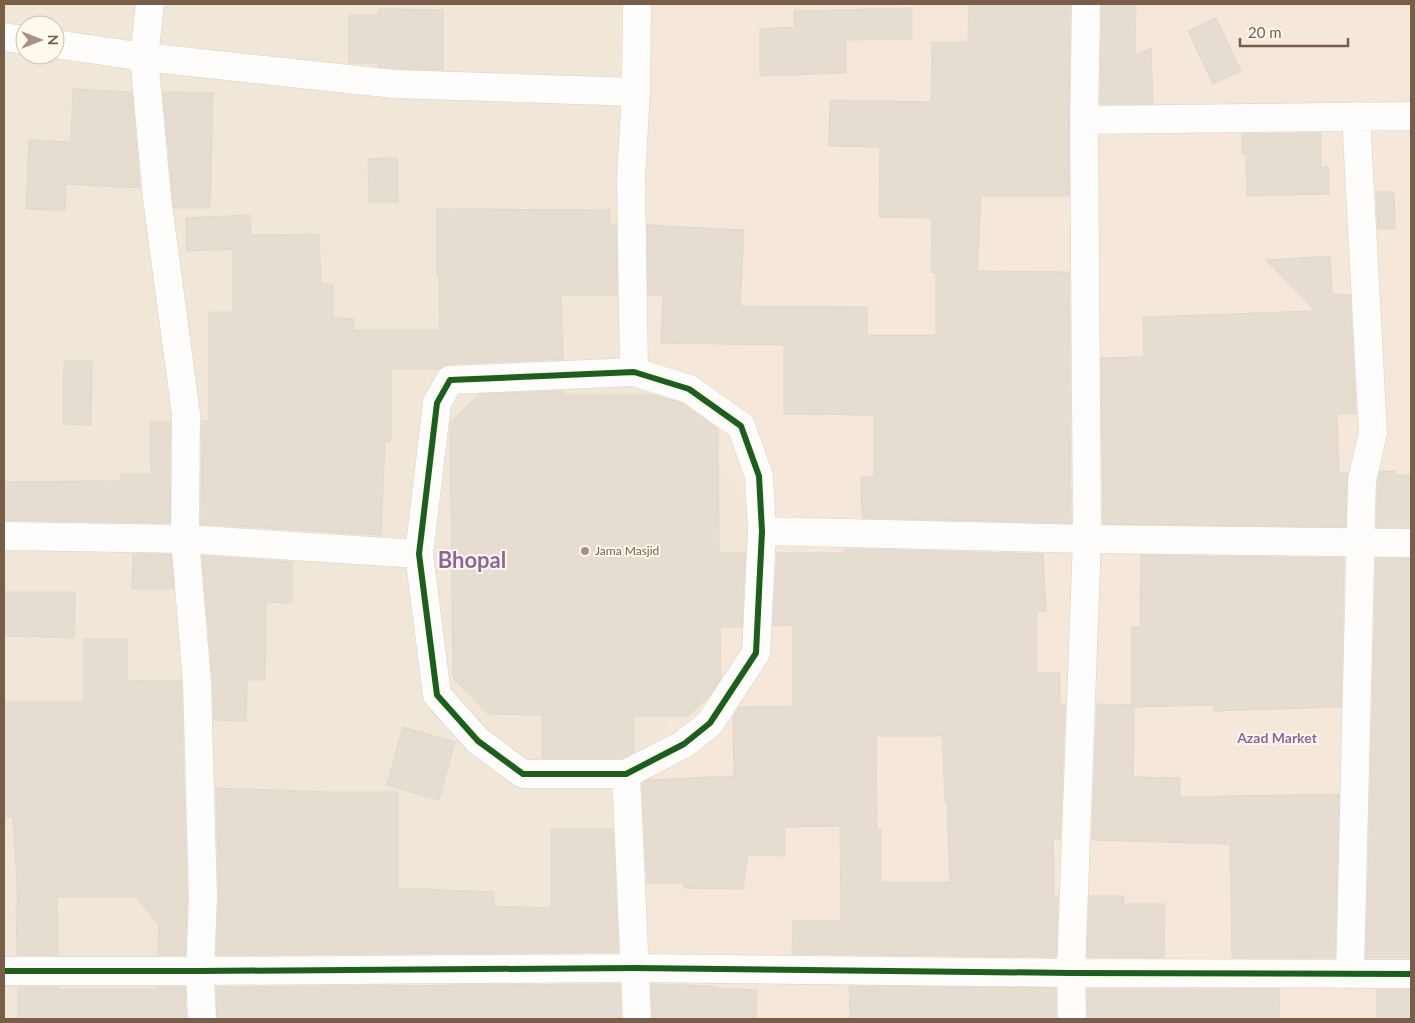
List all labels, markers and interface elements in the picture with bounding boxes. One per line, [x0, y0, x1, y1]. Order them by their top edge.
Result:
north arrow [15, 15, 65, 65]
scale bar [1240, 15, 1348, 47]
text: 20 m [1248, 23, 1282, 41]
text: N [45, 35, 62, 45]
place label: Jama Masjid [595, 543, 659, 558]
marker: Jama Masjid [579, 545, 591, 557]
district label: Bhopal [438, 546, 506, 573]
district label: Azad Market [1236, 729, 1318, 746]

